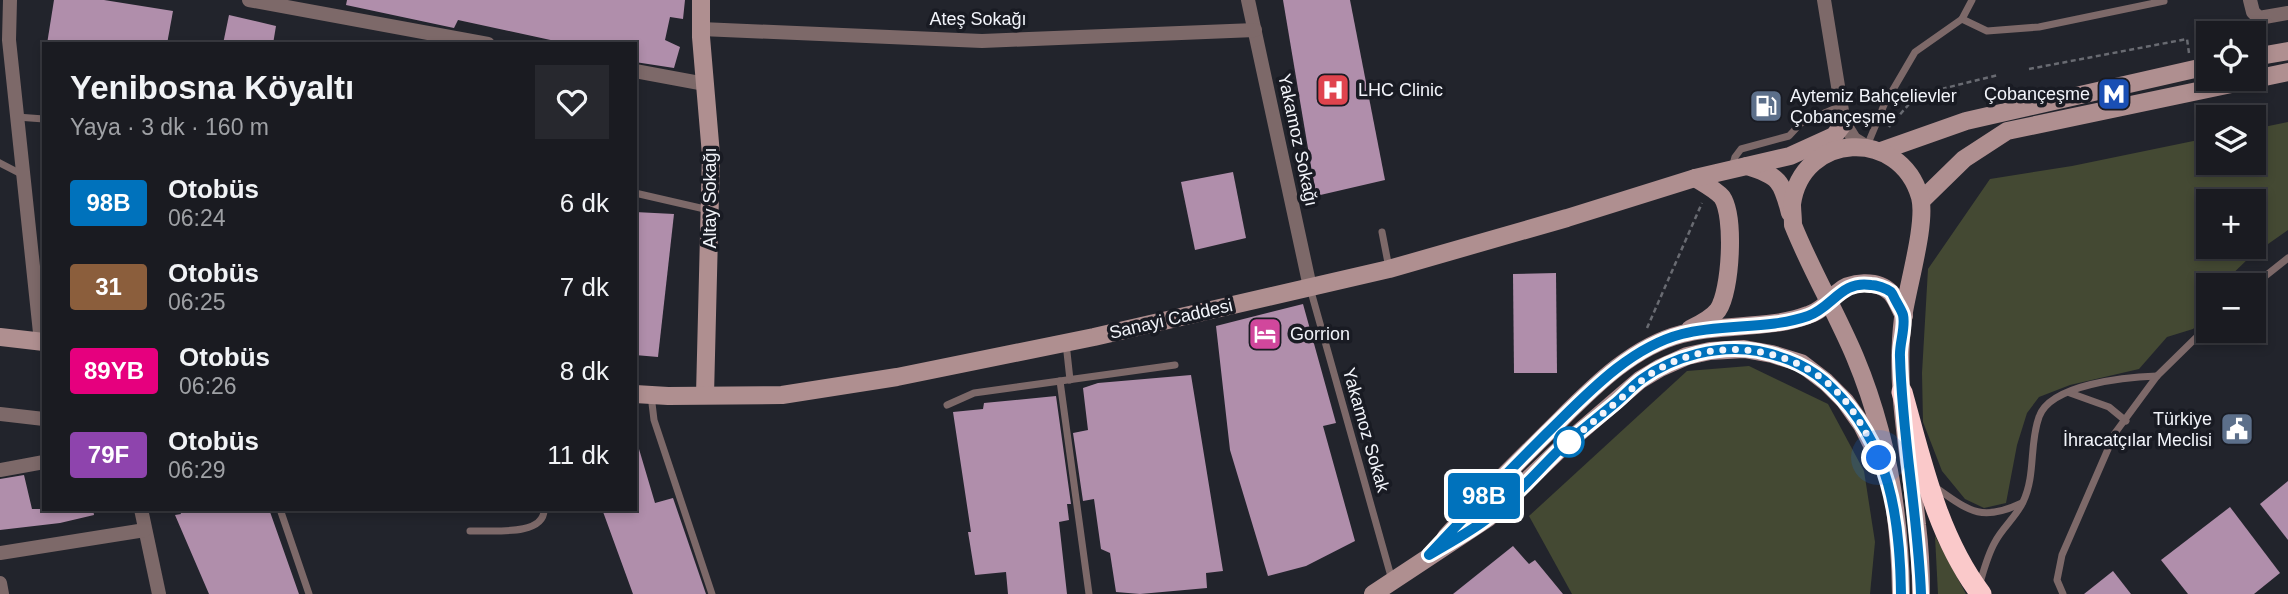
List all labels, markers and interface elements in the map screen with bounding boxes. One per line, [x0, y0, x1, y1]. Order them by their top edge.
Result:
street label: Ateş Sokağı [929, 9, 1027, 29]
map controls [2196, 21, 2266, 343]
button: locate [2196, 21, 2266, 91]
button: heart [535, 65, 609, 139]
text: Yenibosna Köyaltı [70, 69, 354, 106]
hospital icon: LHC Clinic [1314, 71, 1352, 109]
street label: Yakamoz Sokağı [1274, 72, 1322, 208]
metro station icon: Çobançeşme [2095, 75, 2133, 113]
place label: LHC Clinic [1358, 80, 1443, 100]
place label: Çobançeşme [1984, 84, 2090, 104]
place label: Aytemiz Bahçelievler Çobançeşme [1790, 86, 1957, 127]
fuel station icon: Aytemiz Bahçelievler Çobançeşme [1747, 87, 1785, 125]
button: layers [2196, 105, 2266, 175]
text: Yaya · 3 dk · 160 m [70, 114, 269, 140]
street label: Altay Sokağı [700, 147, 720, 249]
text: Otobüs [168, 174, 259, 204]
text: 6 dk [560, 188, 609, 218]
text: 98B [86, 189, 131, 216]
button: + [2196, 189, 2266, 259]
text: 06:24 [168, 205, 226, 231]
text: Otobüs [168, 258, 259, 288]
text: 7 dk [560, 272, 609, 302]
text: 31 [95, 273, 122, 300]
button: − [2196, 273, 2266, 343]
text: 06:25 [168, 289, 226, 315]
street label: Sanayi Caddesi [1107, 295, 1235, 343]
hotel icon: Gorrion [1246, 315, 1284, 353]
place label: Gorrion [1290, 324, 1350, 344]
text: Otobüs [179, 342, 270, 372]
text: 8 dk [560, 356, 609, 386]
text: 89YB [84, 357, 144, 384]
street label: Yakamoz Sokak [1339, 365, 1394, 496]
text: 06:26 [179, 373, 237, 399]
place label: Türkiye İhracatçılar Meclisi [2063, 409, 2212, 450]
public building icon: Türkiye İhracatçılar Meclisi [2218, 410, 2256, 448]
text: Otobüs [168, 426, 259, 456]
unlabelled marker [1554, 427, 1584, 457]
text: 11 dk [547, 440, 609, 470]
your location [1861, 440, 1896, 475]
text: 79F [88, 441, 129, 468]
text: 06:29 [168, 457, 226, 483]
line badge: 98B [1444, 473, 1524, 519]
text: 98B [1462, 482, 1506, 509]

